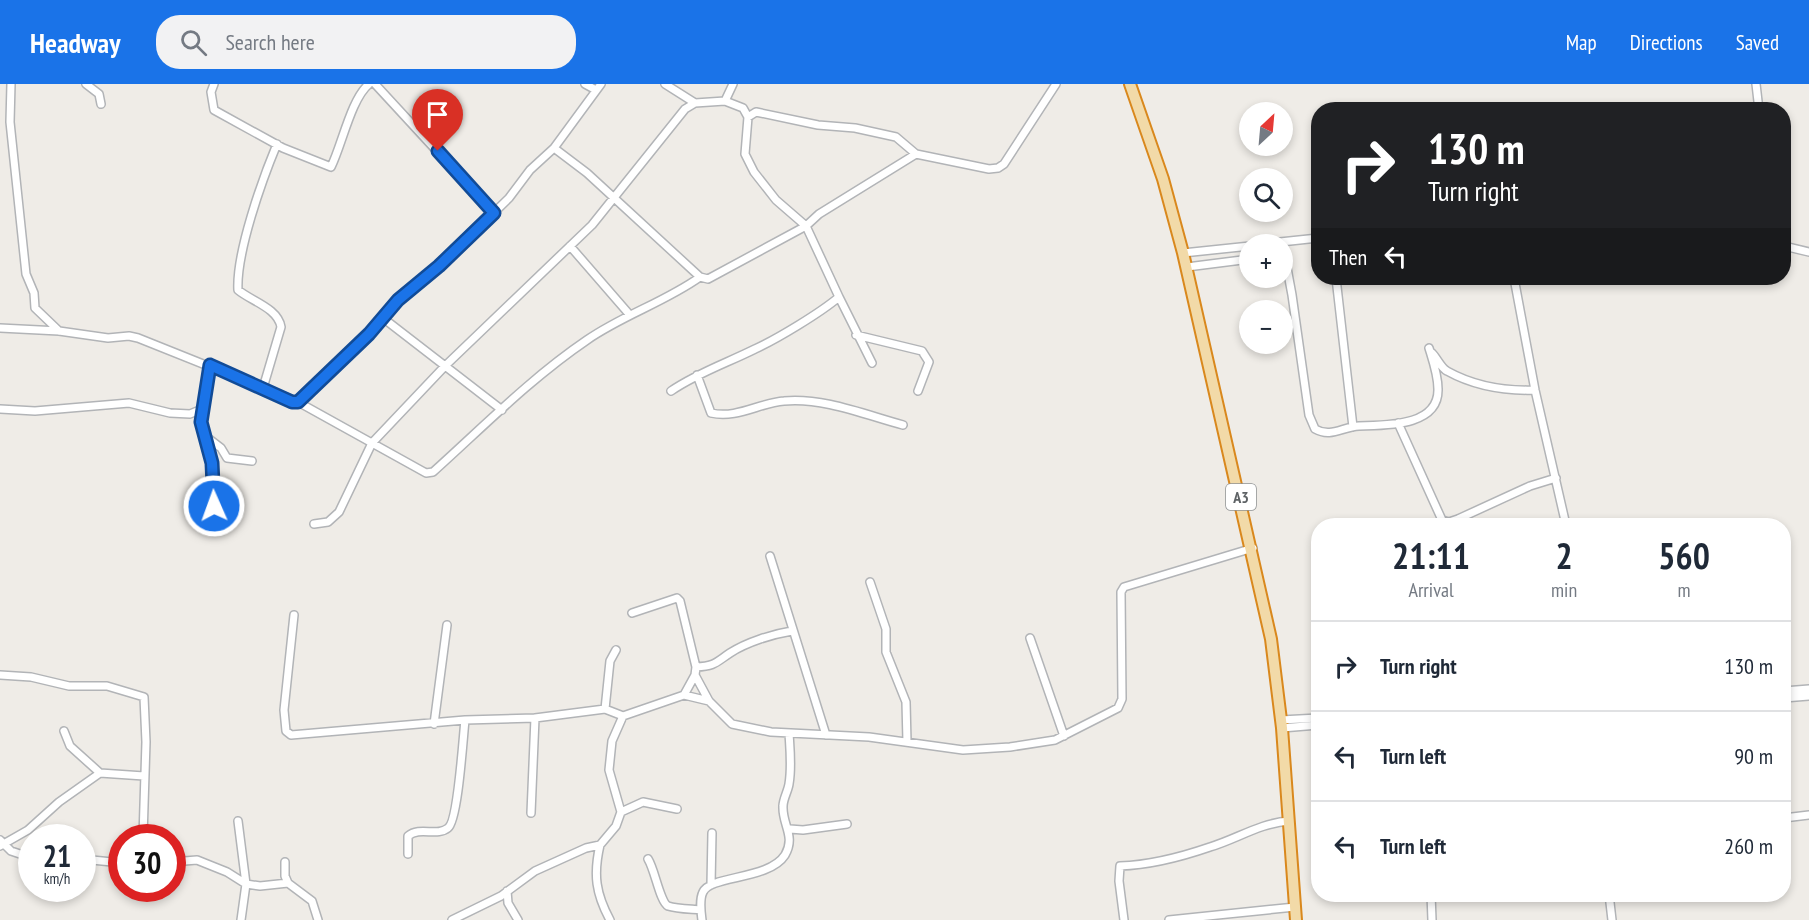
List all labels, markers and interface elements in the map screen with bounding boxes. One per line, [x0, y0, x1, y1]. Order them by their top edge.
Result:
search box [156, 15, 576, 69]
text: Headway [30, 24, 120, 61]
icon: search [177, 26, 210, 59]
text: Search here [225, 28, 315, 56]
text: Map [1566, 29, 1597, 56]
text: Directions [1630, 29, 1703, 56]
text: Saved [1736, 29, 1779, 56]
pin [412, 89, 463, 151]
icon: arrive [421, 98, 454, 131]
north arrow [1239, 102, 1293, 156]
map controls [1239, 102, 1293, 354]
text: 130 m [1428, 121, 1525, 176]
icon: right [1329, 126, 1407, 204]
button: search [1239, 168, 1293, 222]
text: Turn right [1428, 174, 1519, 208]
button: + [1239, 234, 1293, 288]
icon: left [1379, 240, 1412, 273]
text: Then [1329, 243, 1367, 271]
button: − [1239, 300, 1293, 354]
position arrow [182, 474, 246, 538]
road number: A3 [1226, 484, 1256, 510]
text: 21:11 [1392, 532, 1470, 579]
text: 2 [1555, 532, 1573, 579]
text: 560 [1658, 532, 1710, 579]
text: Arrival [1408, 577, 1454, 603]
text: min [1551, 577, 1577, 603]
text: m [1678, 577, 1691, 603]
icon: right [1329, 650, 1362, 683]
text: Turn right [1380, 652, 1457, 680]
text: 130 m [1724, 652, 1773, 680]
icon: left [1329, 740, 1362, 773]
text: Turn left [1380, 742, 1446, 770]
text: 90 m [1734, 742, 1773, 770]
speed limit sign: 30 [108, 824, 186, 902]
icon: left [1329, 830, 1362, 863]
text: Turn left [1380, 832, 1446, 860]
text: 260 m [1724, 832, 1773, 860]
text: 21 [43, 836, 71, 875]
text: km/h [44, 869, 70, 888]

